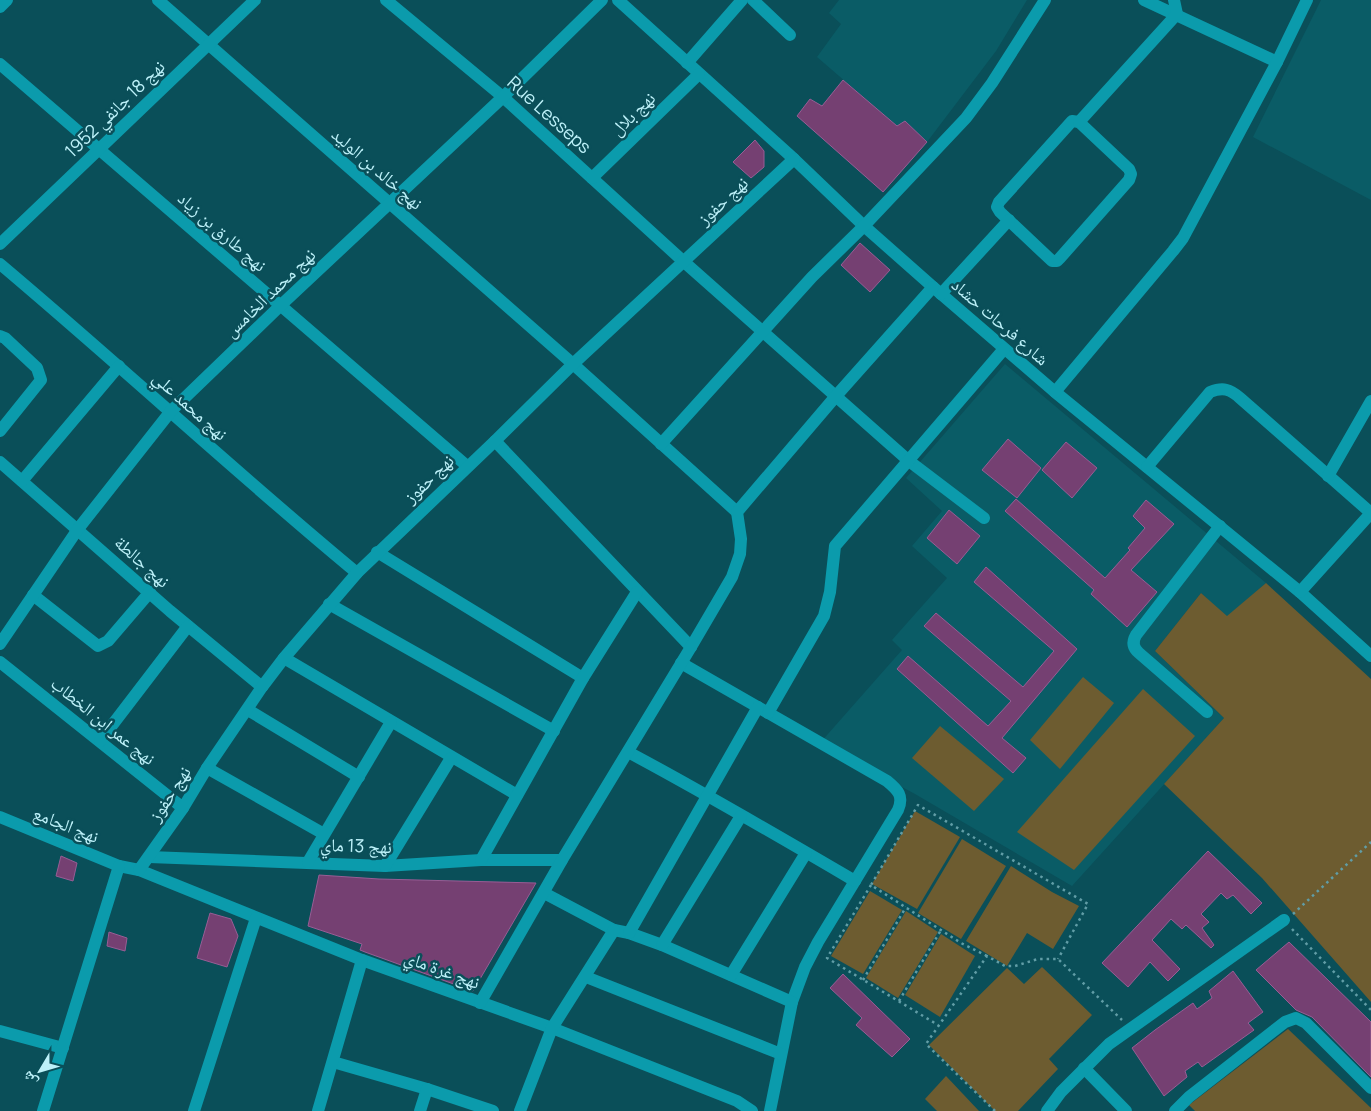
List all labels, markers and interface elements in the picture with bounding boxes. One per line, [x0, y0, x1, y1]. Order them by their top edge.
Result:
street label: نهج 18 جانفي 1952 [59, 54, 172, 165]
street label: Rue Lesseps [503, 70, 597, 158]
street label: نهج بلال [605, 86, 661, 141]
street label: نهج خالد بن الوليد [326, 122, 428, 215]
street label: نهج حفوز [691, 171, 754, 231]
street label: نهج طارق بن زياد [173, 186, 272, 277]
street label: نهج محمد الخامس [218, 243, 321, 343]
street label: شارع فرحات حشاد [947, 272, 1054, 370]
street label: نهج محمد علي [146, 365, 233, 448]
street label: نهج حفوز [397, 448, 459, 510]
street label: نهج جالطة [109, 530, 176, 593]
street label: نهج عمر ابن الخطاب [46, 671, 161, 771]
street label: نهج حفوز [142, 761, 197, 827]
street label: نهج الجامع [30, 800, 103, 849]
street label: نهج 13 ماي [320, 832, 392, 862]
street label: نهج غرة ماي [400, 944, 483, 997]
north arrow [15, 1046, 65, 1096]
text: ش [17, 1067, 41, 1091]

